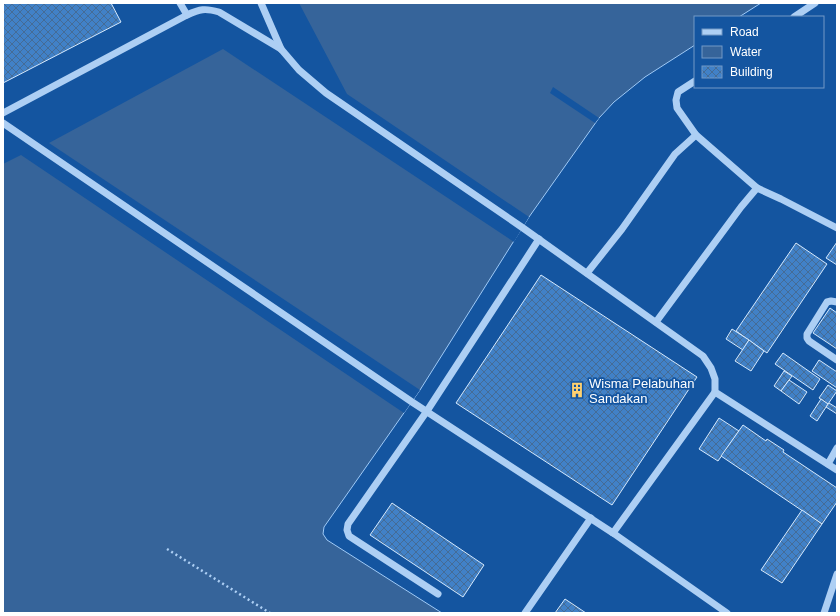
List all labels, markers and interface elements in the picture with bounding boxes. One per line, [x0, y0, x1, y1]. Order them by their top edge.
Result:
legend [694, 16, 824, 88]
text: Road [730, 25, 759, 39]
text: Water [730, 45, 762, 59]
text: Building [730, 65, 773, 79]
place label: Wisma Pelabuhan Sandakan [589, 376, 695, 406]
building icon: Wisma Pelabuhan Sandakan [568, 381, 586, 399]

